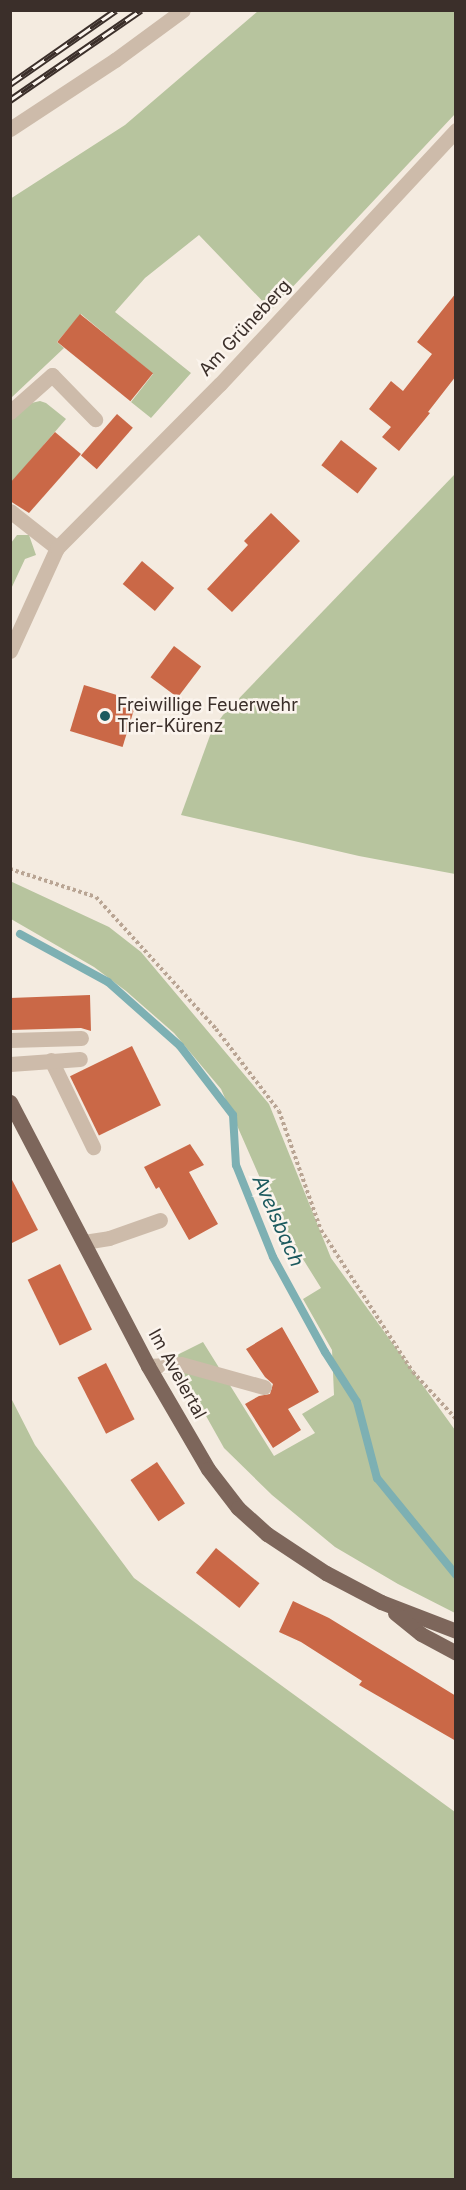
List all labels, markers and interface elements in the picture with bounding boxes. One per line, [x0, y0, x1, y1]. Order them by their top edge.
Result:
street label: Am Grüneberg [195, 275, 295, 381]
place label: Freiwillige Feuerwehr Trier-Kürenz [117, 695, 298, 738]
marker: Freiwillige Feuerwehr Trier-Kürenz [98, 709, 112, 723]
water label: Avelsbach [247, 1171, 309, 1271]
street label: Im Avelertal [143, 1325, 211, 1423]

